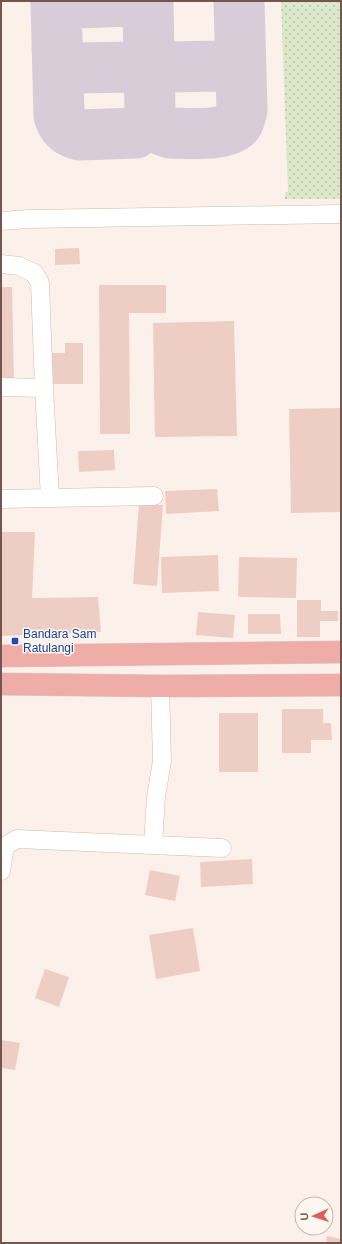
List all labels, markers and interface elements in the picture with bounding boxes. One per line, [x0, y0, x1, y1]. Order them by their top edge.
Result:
place label: Bandara Sam Ratulangi [23, 627, 96, 655]
marker: Bandara Sam Ratulangi [10, 636, 20, 646]
north arrow [294, 1196, 334, 1236]
text: U [298, 1212, 310, 1221]

